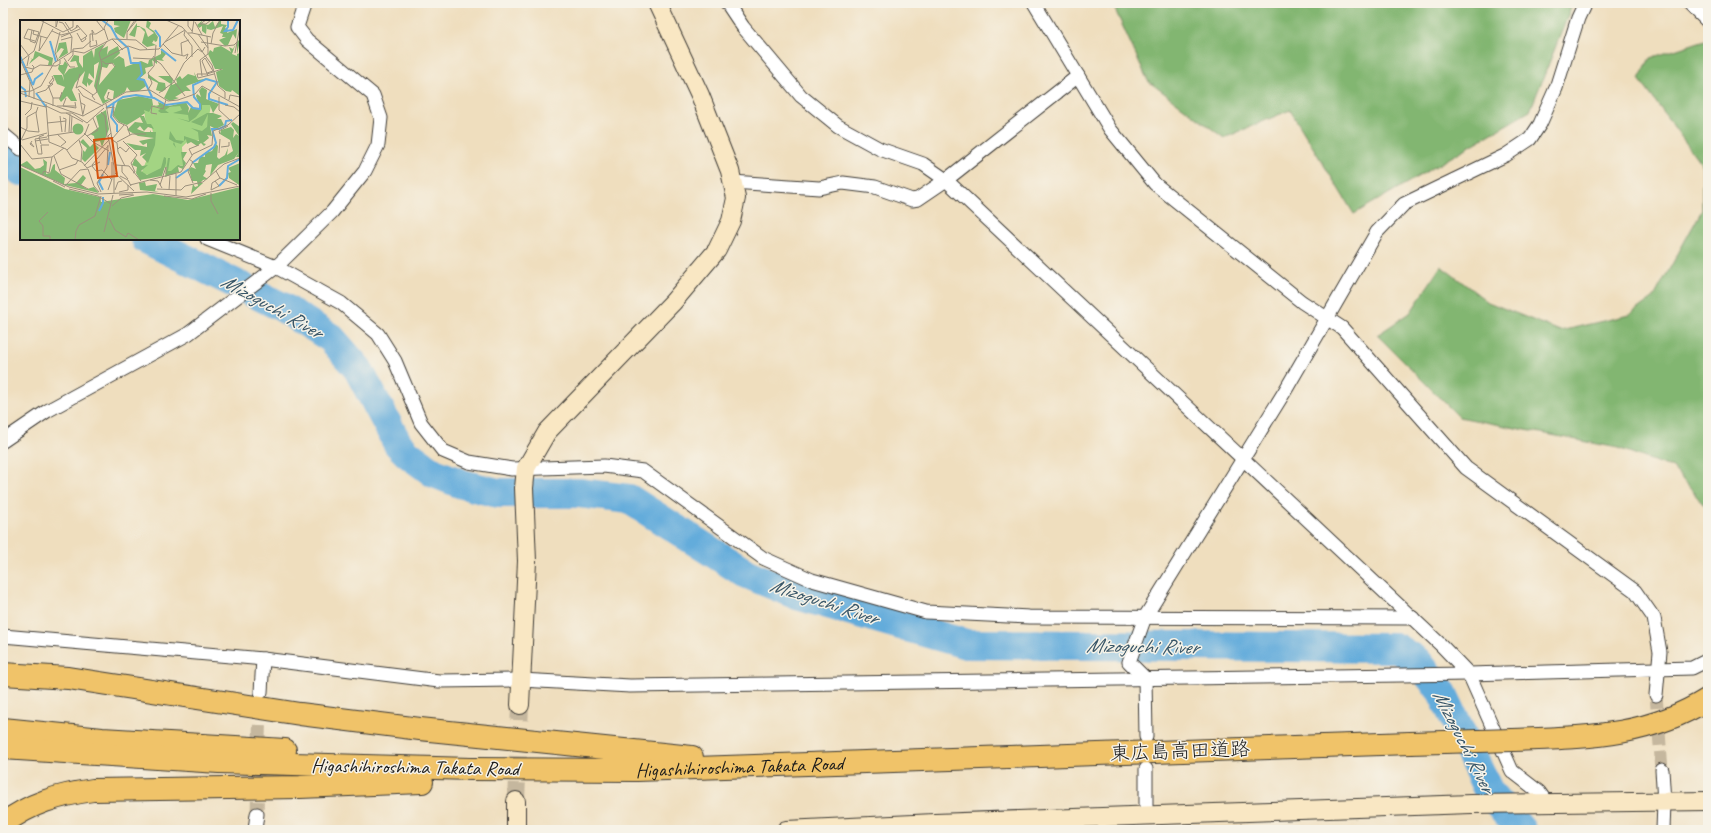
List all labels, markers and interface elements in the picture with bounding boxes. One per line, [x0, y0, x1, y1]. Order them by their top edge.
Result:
inset map [20, 20, 240, 240]
water label: Mizoguchi River [217, 268, 330, 346]
water label: Mizoguchi River [767, 571, 884, 632]
water label: Mizoguchi River [1086, 632, 1201, 660]
water label: Mizoguchi River [1427, 685, 1502, 800]
street label: 東広島高田道路 [1110, 736, 1250, 766]
street label: Higashihiroshima Takata Road [635, 750, 847, 783]
street label: Higashihiroshima Takata Road [311, 753, 522, 781]

